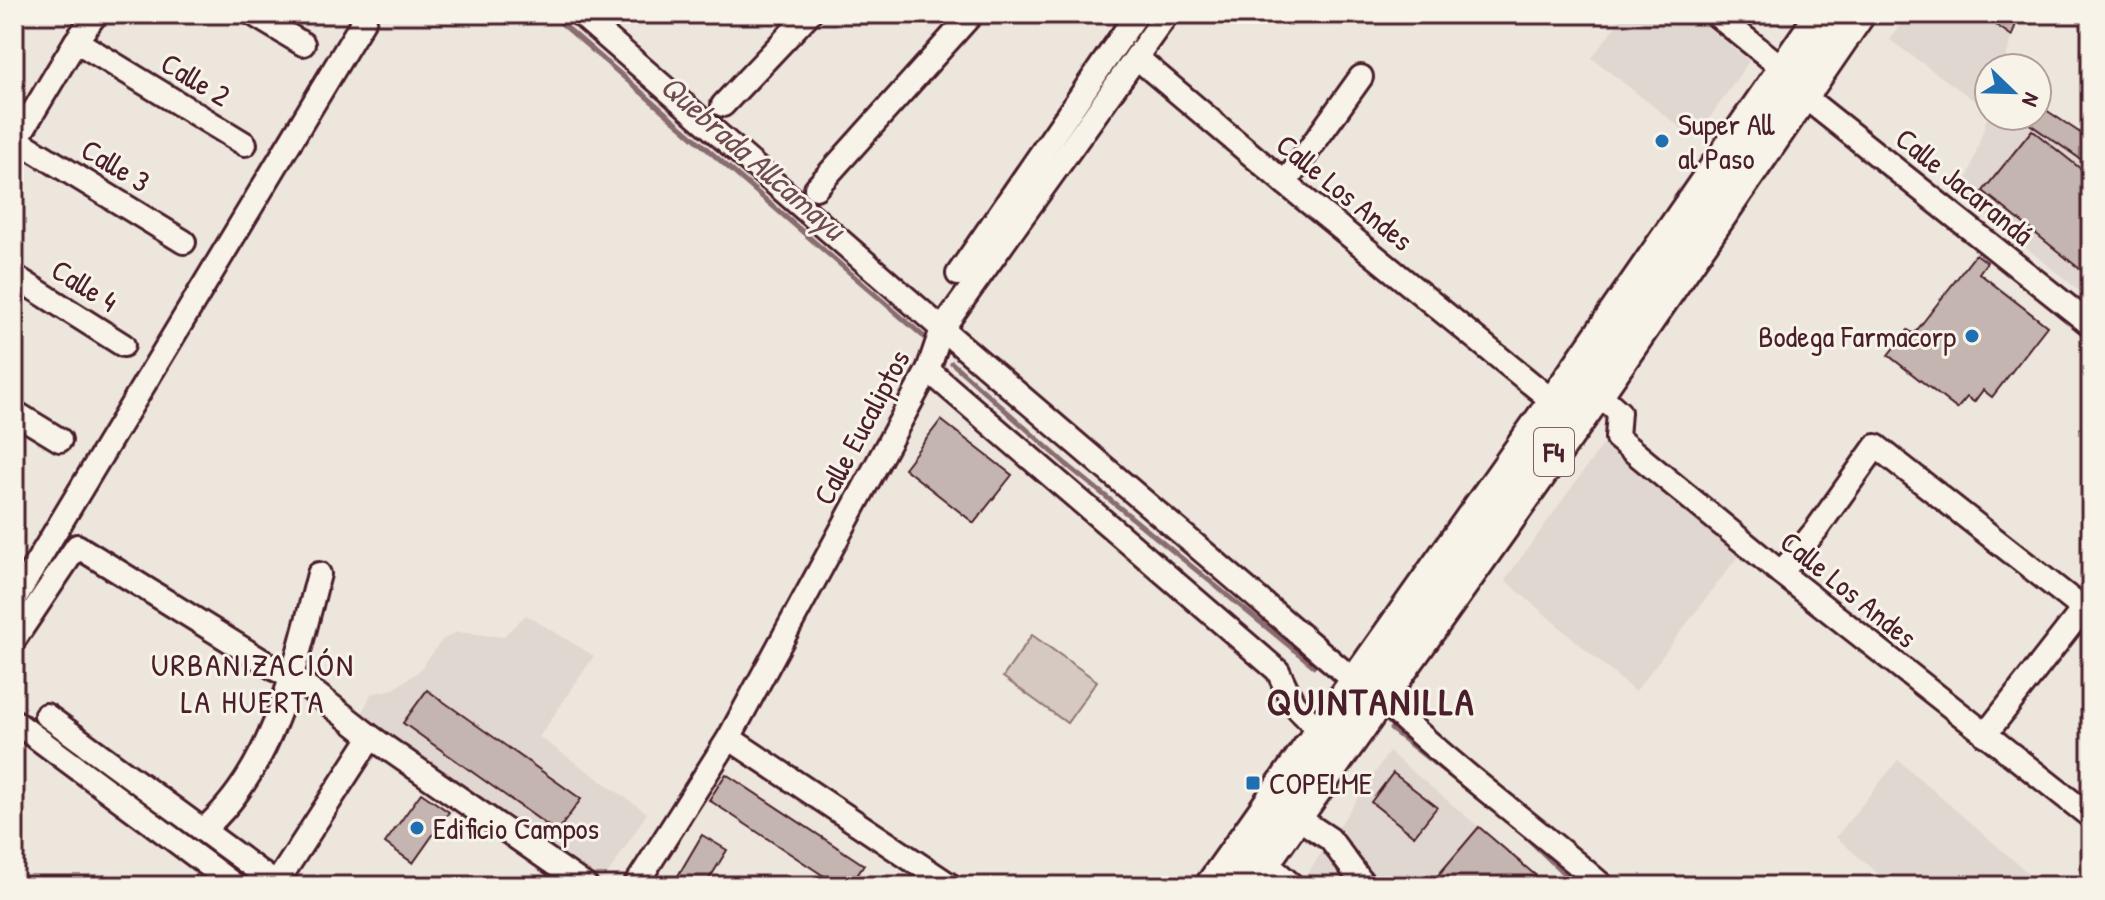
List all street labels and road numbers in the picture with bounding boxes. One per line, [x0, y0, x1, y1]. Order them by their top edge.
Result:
street label: Calle 2 [154, 43, 238, 115]
street label: Calle Jacarandá [1888, 118, 2042, 254]
street label: Calle Los Andes [1268, 125, 1422, 259]
street label: Calle 3 [74, 129, 158, 201]
street label: Calle 4 [44, 249, 126, 321]
street label: Calle Eucaliptos [803, 342, 919, 512]
road number: F4 [1534, 428, 1574, 476]
street label: Calle Los Andes [1772, 522, 1926, 656]

